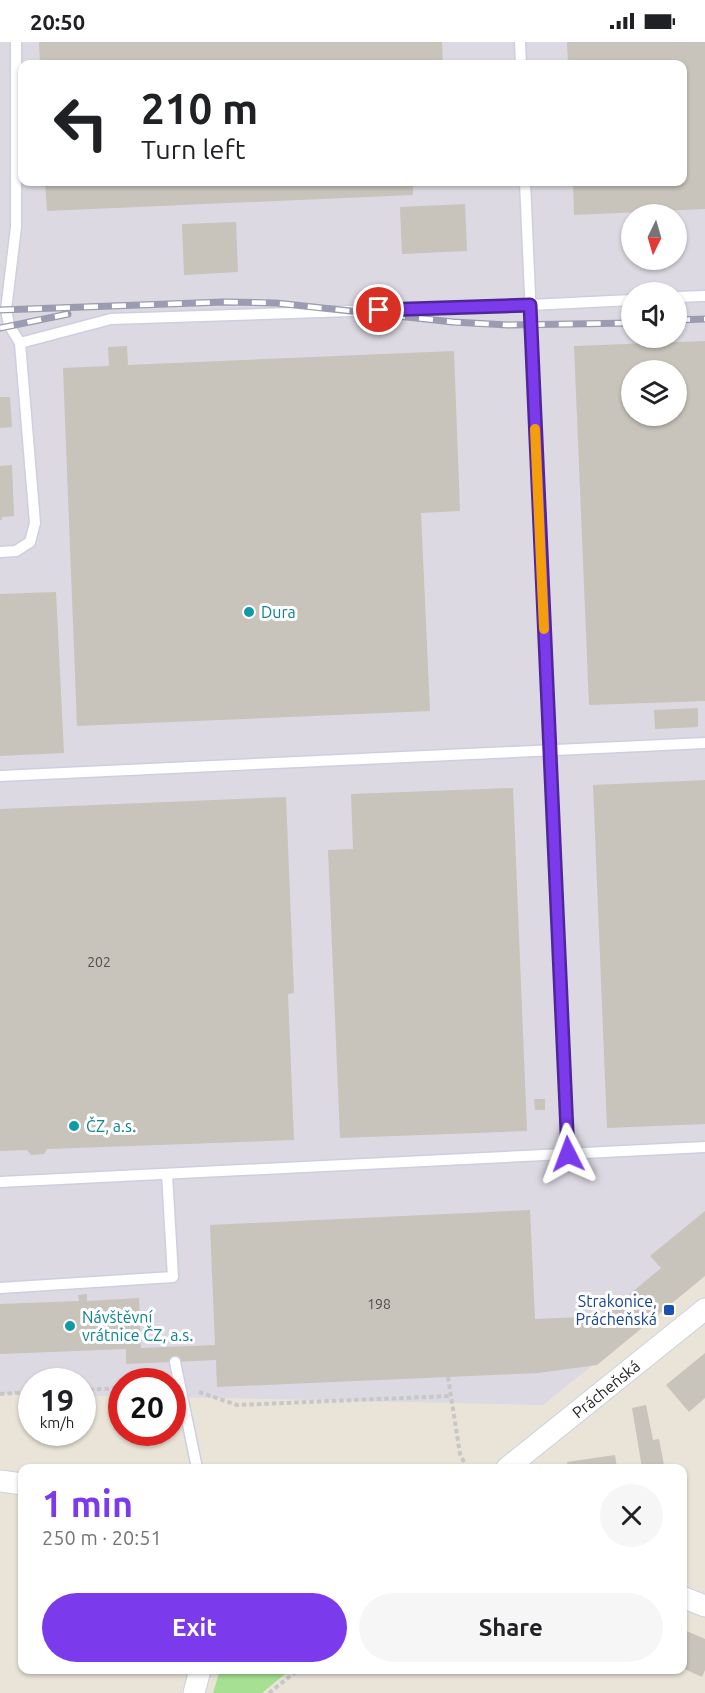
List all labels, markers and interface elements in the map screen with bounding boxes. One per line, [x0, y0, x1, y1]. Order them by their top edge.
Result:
text: 20:50 [30, 9, 85, 34]
icon: left [42, 84, 120, 162]
text: 210 m [141, 85, 258, 132]
text: Turn left [141, 134, 245, 164]
north arrow [621, 204, 687, 270]
map controls [621, 204, 687, 426]
button: sound [621, 282, 687, 348]
pin [353, 284, 404, 335]
icon: arrive [362, 293, 395, 326]
button: layers [621, 360, 687, 426]
place label: Dura [261, 603, 296, 621]
marker: Dura [242, 605, 256, 619]
house number: 202 [87, 954, 111, 970]
place label: ČZ, a.s. [86, 1116, 136, 1135]
marker: ČZ, a.s. [67, 1119, 81, 1133]
position arrow [536, 1122, 600, 1186]
place label: Strakonice, Prácheňská [575, 1292, 657, 1328]
house number: 198 [367, 1296, 391, 1312]
marker: Strakonice, Prácheňská [662, 1303, 676, 1317]
place label: Návštěvní vrátnice ČZ, a.s. [82, 1308, 193, 1344]
marker: Návštěvní vrátnice ČZ, a.s. [63, 1319, 77, 1333]
street label: Prácheňská [569, 1356, 643, 1422]
speed limit sign: 20 [108, 1368, 186, 1446]
text: 19 [40, 1383, 74, 1417]
text: km/h [40, 1414, 74, 1431]
text: 1 min [42, 1483, 133, 1524]
button: close [600, 1484, 663, 1547]
text: 250 m · 20:51 [42, 1526, 162, 1549]
button: Exit [42, 1593, 347, 1662]
button: Share [359, 1593, 663, 1662]

